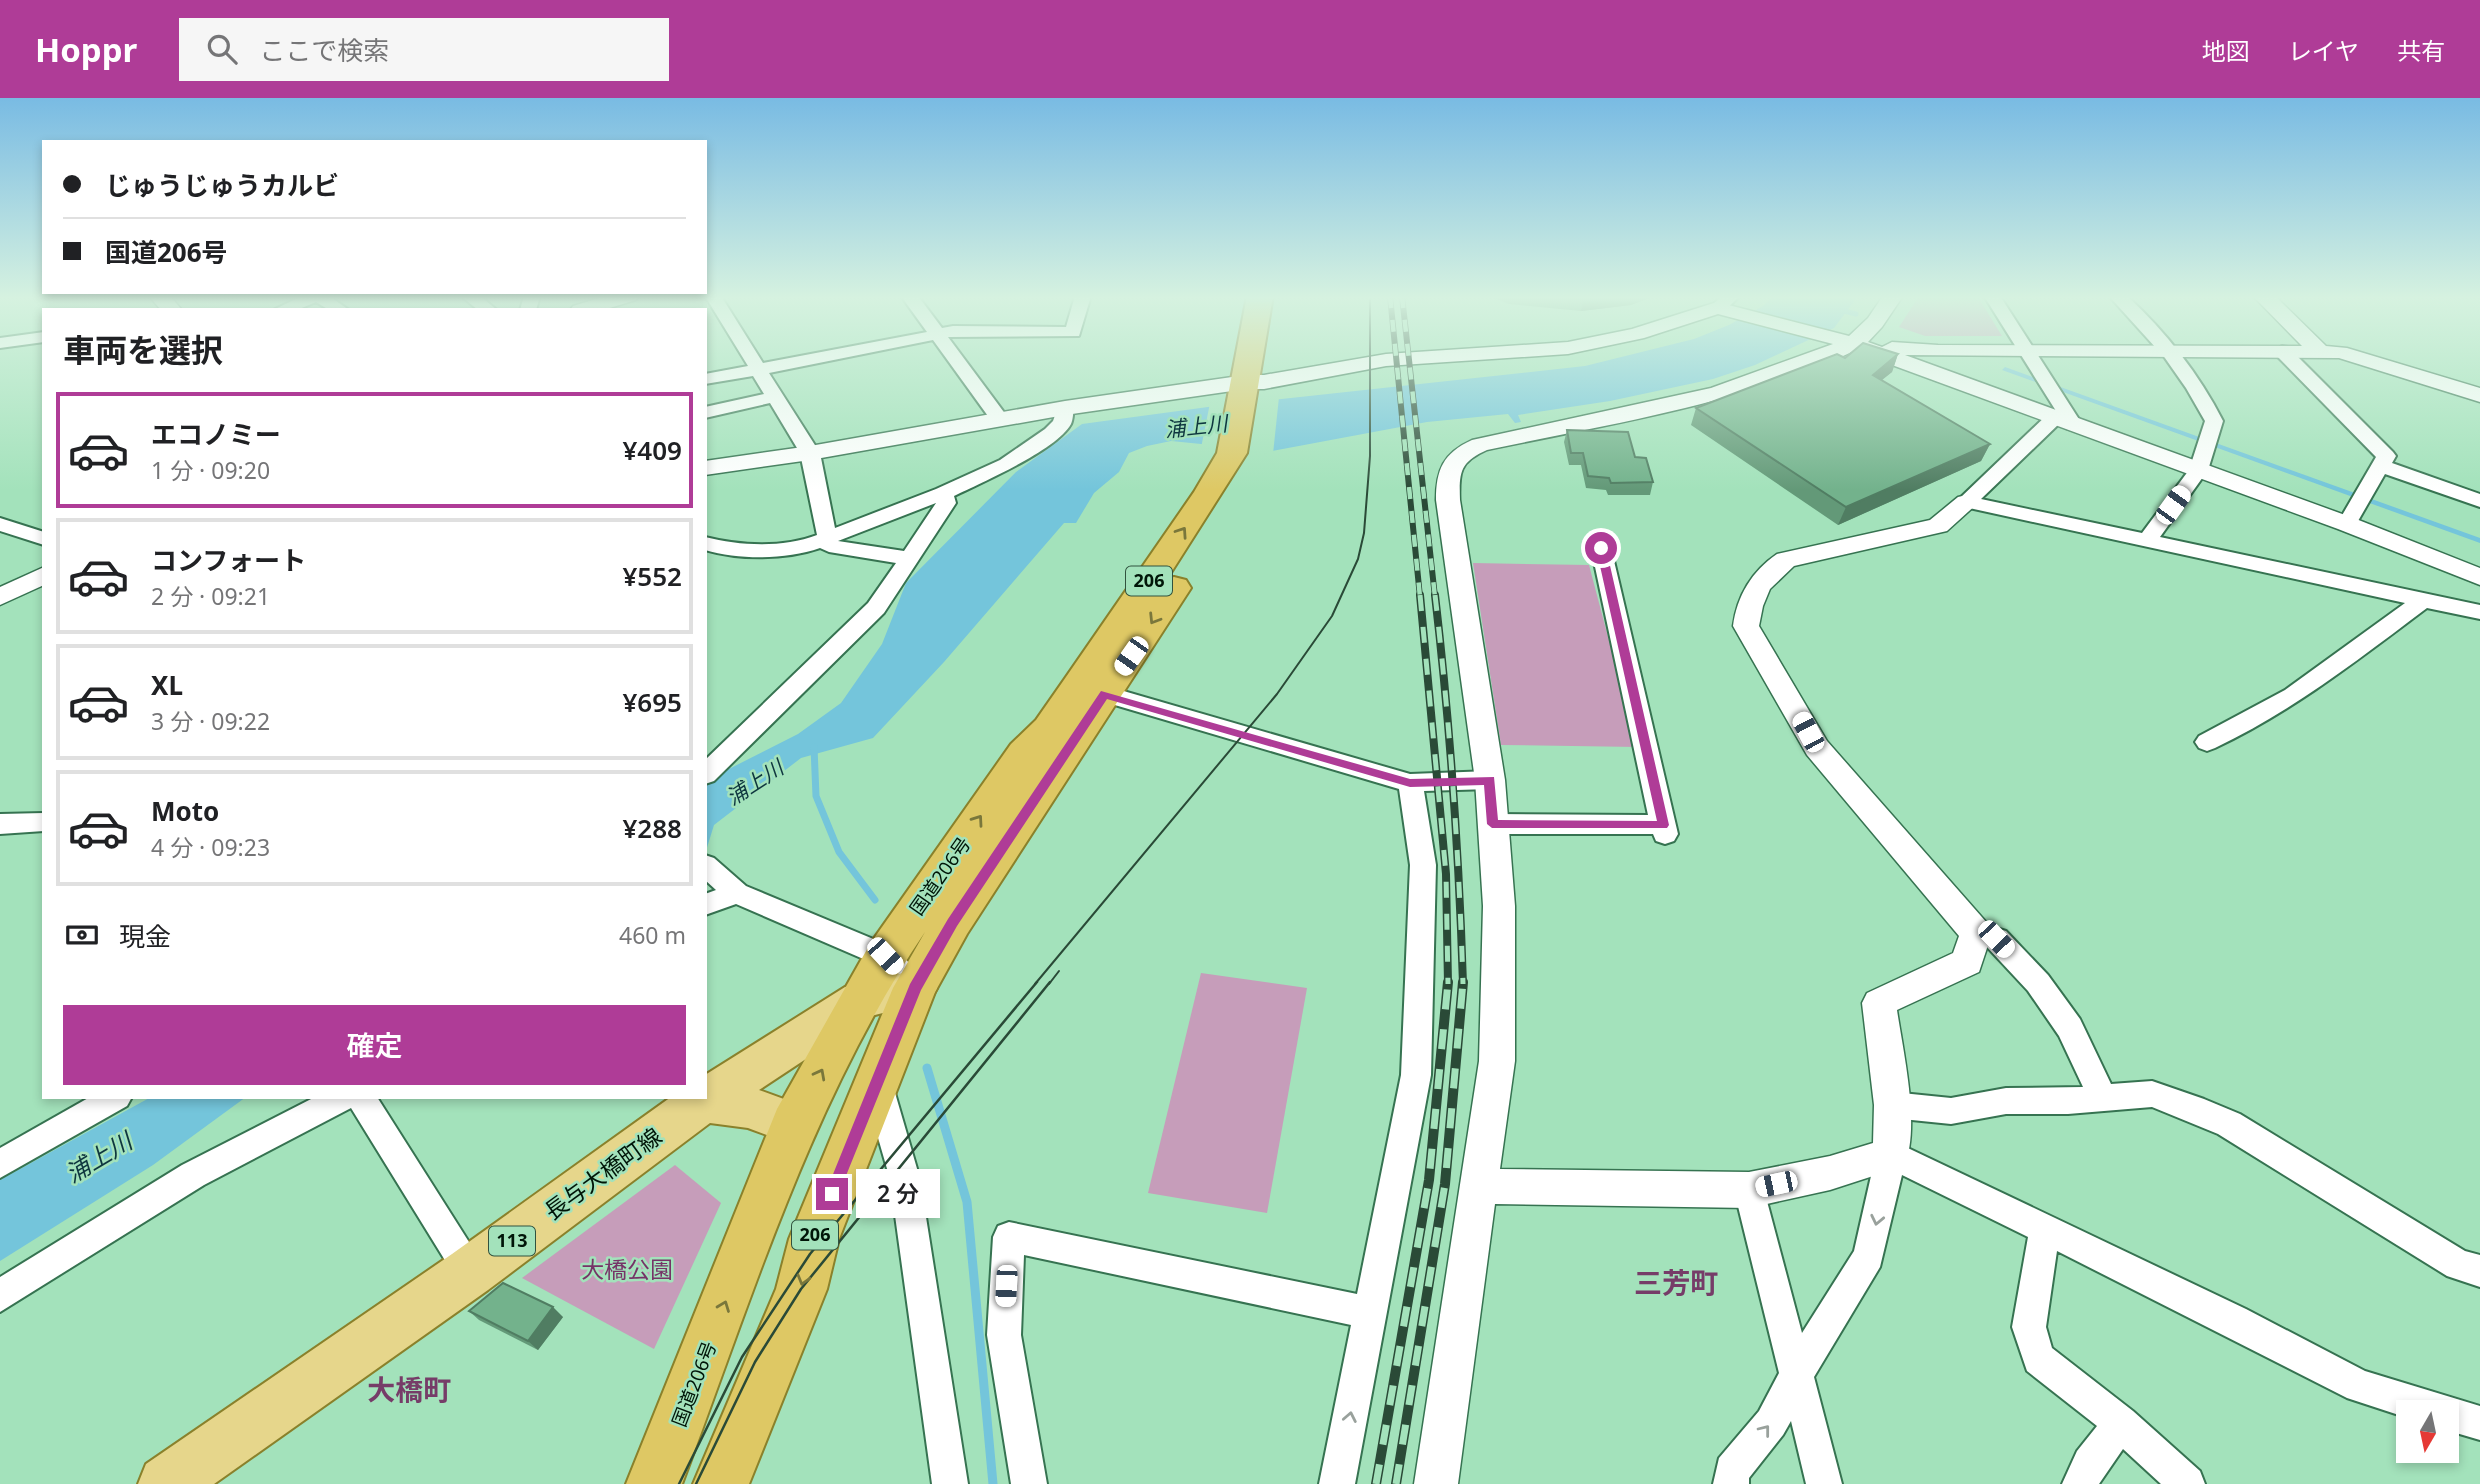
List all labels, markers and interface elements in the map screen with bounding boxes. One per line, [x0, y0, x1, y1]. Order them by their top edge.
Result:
search box [179, 18, 669, 81]
text: Hoppr [35, 27, 137, 72]
icon: search [203, 30, 241, 68]
text: ここで検索 [259, 32, 389, 68]
text: 地図 [2202, 34, 2250, 67]
text: レイヤ [2288, 34, 2359, 67]
text: 共有 [2397, 34, 2445, 67]
text: じゅうじゅうカルビ [105, 167, 339, 203]
text: 国道206号 [105, 234, 228, 270]
text: 車両を選択 [63, 328, 223, 371]
water label: 浦上川 [1163, 409, 1231, 443]
text: エコノミー [151, 416, 281, 452]
icon: car [67, 419, 130, 482]
text: ¥409 [623, 432, 682, 468]
text: 1 分 · 09:20 [151, 454, 270, 486]
car [2153, 482, 2194, 528]
one-way arrow [1174, 527, 1186, 540]
route start [1585, 532, 1617, 564]
text: コンフォート [151, 542, 306, 578]
icon: car [67, 545, 130, 608]
text: ¥552 [623, 558, 682, 594]
road number: 206 [1126, 566, 1172, 596]
text: 2 分 · 09:21 [151, 580, 270, 612]
one-way arrow [1150, 612, 1163, 625]
car [1111, 633, 1152, 679]
text: XL [151, 667, 183, 703]
icon: car [67, 671, 130, 734]
text: ¥695 [623, 684, 682, 720]
text: 3 分 · 09:22 [151, 705, 270, 737]
car [1789, 709, 1828, 755]
water label: 浦上川 [720, 752, 790, 811]
text: Moto [151, 793, 219, 829]
icon: car [67, 797, 130, 860]
text: ¥288 [623, 810, 682, 846]
one-way arrow [970, 815, 982, 828]
text: 4 分 · 09:23 [151, 831, 270, 863]
street label: 国道206号 [904, 832, 976, 920]
icon: cash [63, 916, 101, 954]
car [1974, 917, 2019, 961]
text: 現金 [119, 918, 171, 954]
text: 460 m [619, 919, 686, 951]
car [863, 933, 908, 979]
button: 確定 [63, 1005, 686, 1085]
one-way arrow [812, 1069, 826, 1081]
street label: 長与大橋町線 [537, 1120, 668, 1227]
water label: 浦上川 [59, 1122, 140, 1189]
car [1754, 1169, 1799, 1199]
callout: 2 分 [856, 1170, 940, 1218]
text: 2 分 [877, 1177, 919, 1209]
route end [816, 1178, 848, 1210]
one-way arrow [1870, 1214, 1885, 1226]
road number: 206 [792, 1220, 838, 1250]
road number: 113 [489, 1226, 535, 1256]
park label: 大橋公園 [581, 1253, 673, 1285]
district label: 三芳町 [1634, 1263, 1718, 1301]
car [995, 1264, 1018, 1308]
one-way arrow [797, 1274, 811, 1286]
one-way arrow [716, 1301, 730, 1313]
street label: 国道206号 [666, 1338, 722, 1430]
district label: 大橋町 [367, 1370, 451, 1408]
north arrow [2396, 1400, 2459, 1463]
map controls [2396, 1400, 2459, 1463]
one-way arrow [1341, 1411, 1356, 1423]
one-way arrow [1757, 1425, 1770, 1438]

